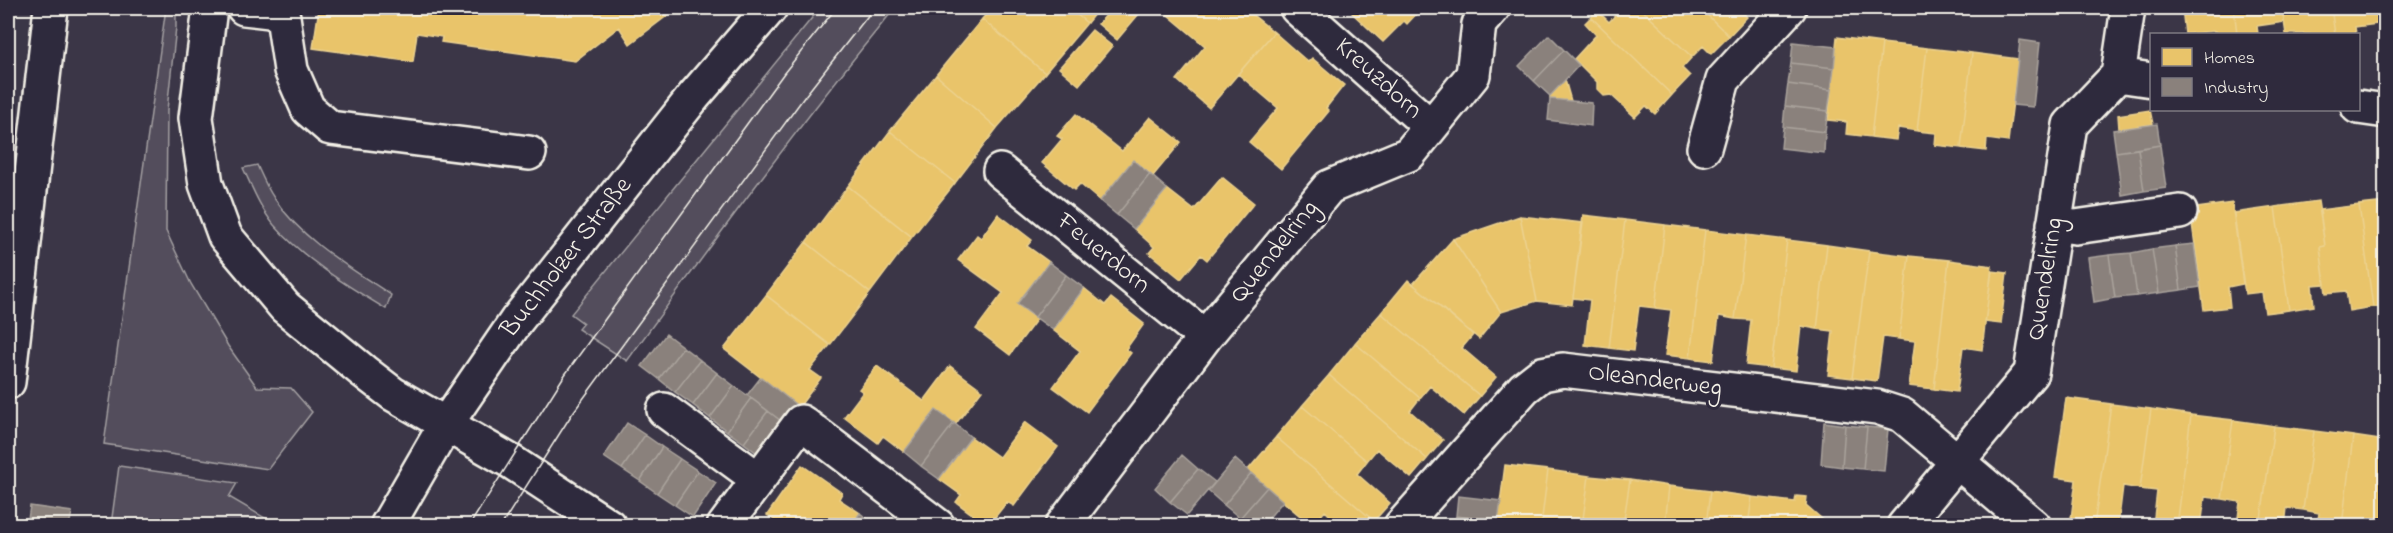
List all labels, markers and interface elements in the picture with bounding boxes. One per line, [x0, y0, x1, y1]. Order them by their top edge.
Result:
street label: Kreuzdorn [1326, 29, 1430, 129]
legend [2150, 33, 2360, 111]
text: Homes [2204, 46, 2255, 72]
text: Industry [2204, 76, 2268, 102]
street label: Buchholzer Straße [491, 169, 642, 348]
street label: Quendelring [1221, 192, 1329, 312]
street label: Feuerdorn [1047, 203, 1158, 304]
street label: Quendelring [2018, 215, 2074, 343]
street label: Oleanderweg [1586, 354, 1724, 408]

